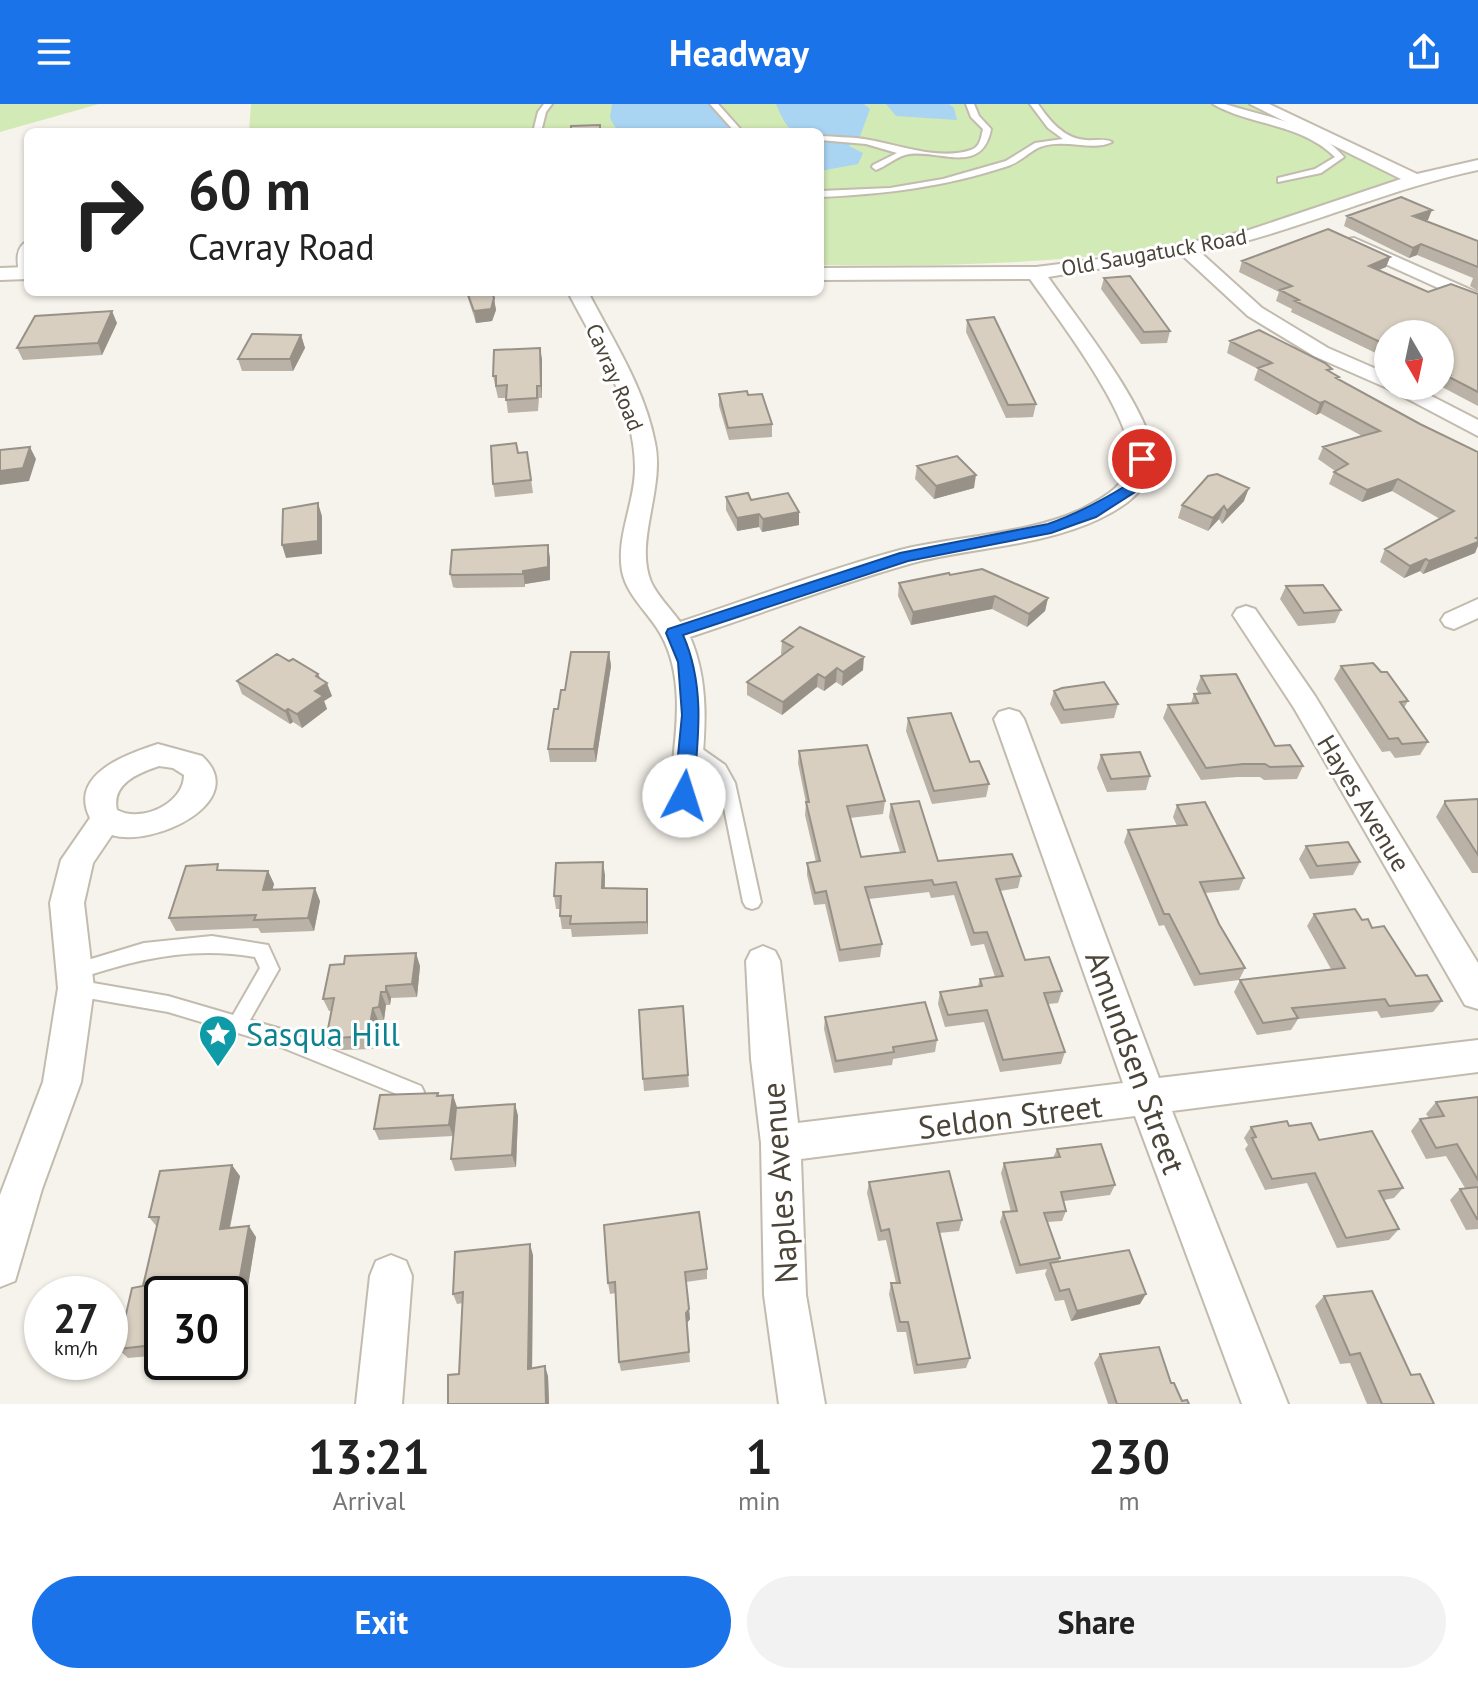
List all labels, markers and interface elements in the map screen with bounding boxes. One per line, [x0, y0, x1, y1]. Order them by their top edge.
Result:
text: Headway [669, 29, 809, 76]
icon: menu [32, 30, 76, 74]
icon: share [1402, 30, 1446, 74]
text: 60 m [188, 153, 311, 225]
icon: right [56, 160, 160, 264]
street label: Old Saugatuck Road [1059, 222, 1249, 282]
text: Cavray Road [188, 223, 375, 270]
street label: Cavray Road [580, 319, 650, 435]
north arrow [1374, 320, 1454, 400]
map controls [1374, 320, 1454, 400]
pin [1108, 425, 1176, 493]
icon: arrive [1120, 437, 1164, 481]
street label: Hayes Avenue [1310, 729, 1418, 877]
position arrow [642, 754, 726, 838]
street label: Amundsen Street [1076, 945, 1196, 1179]
place icon: Sasqua Hill [197, 1013, 239, 1068]
place label: Sasqua Hill [246, 1013, 401, 1055]
street label: Naples Avenue [751, 1081, 807, 1285]
street label: Seldon Street [916, 1084, 1104, 1148]
speed limit sign: 30 [144, 1276, 248, 1380]
text: 27 [53, 1292, 99, 1344]
text: km/h [54, 1335, 98, 1361]
text: 13:21 [308, 1425, 430, 1487]
text: 1 [745, 1425, 773, 1487]
text: 230 [1088, 1425, 1170, 1487]
text: Arrival [333, 1484, 405, 1517]
text: min [738, 1484, 780, 1517]
text: m [1119, 1484, 1140, 1517]
button: Exit [32, 1576, 731, 1668]
button: Share [747, 1576, 1446, 1668]

